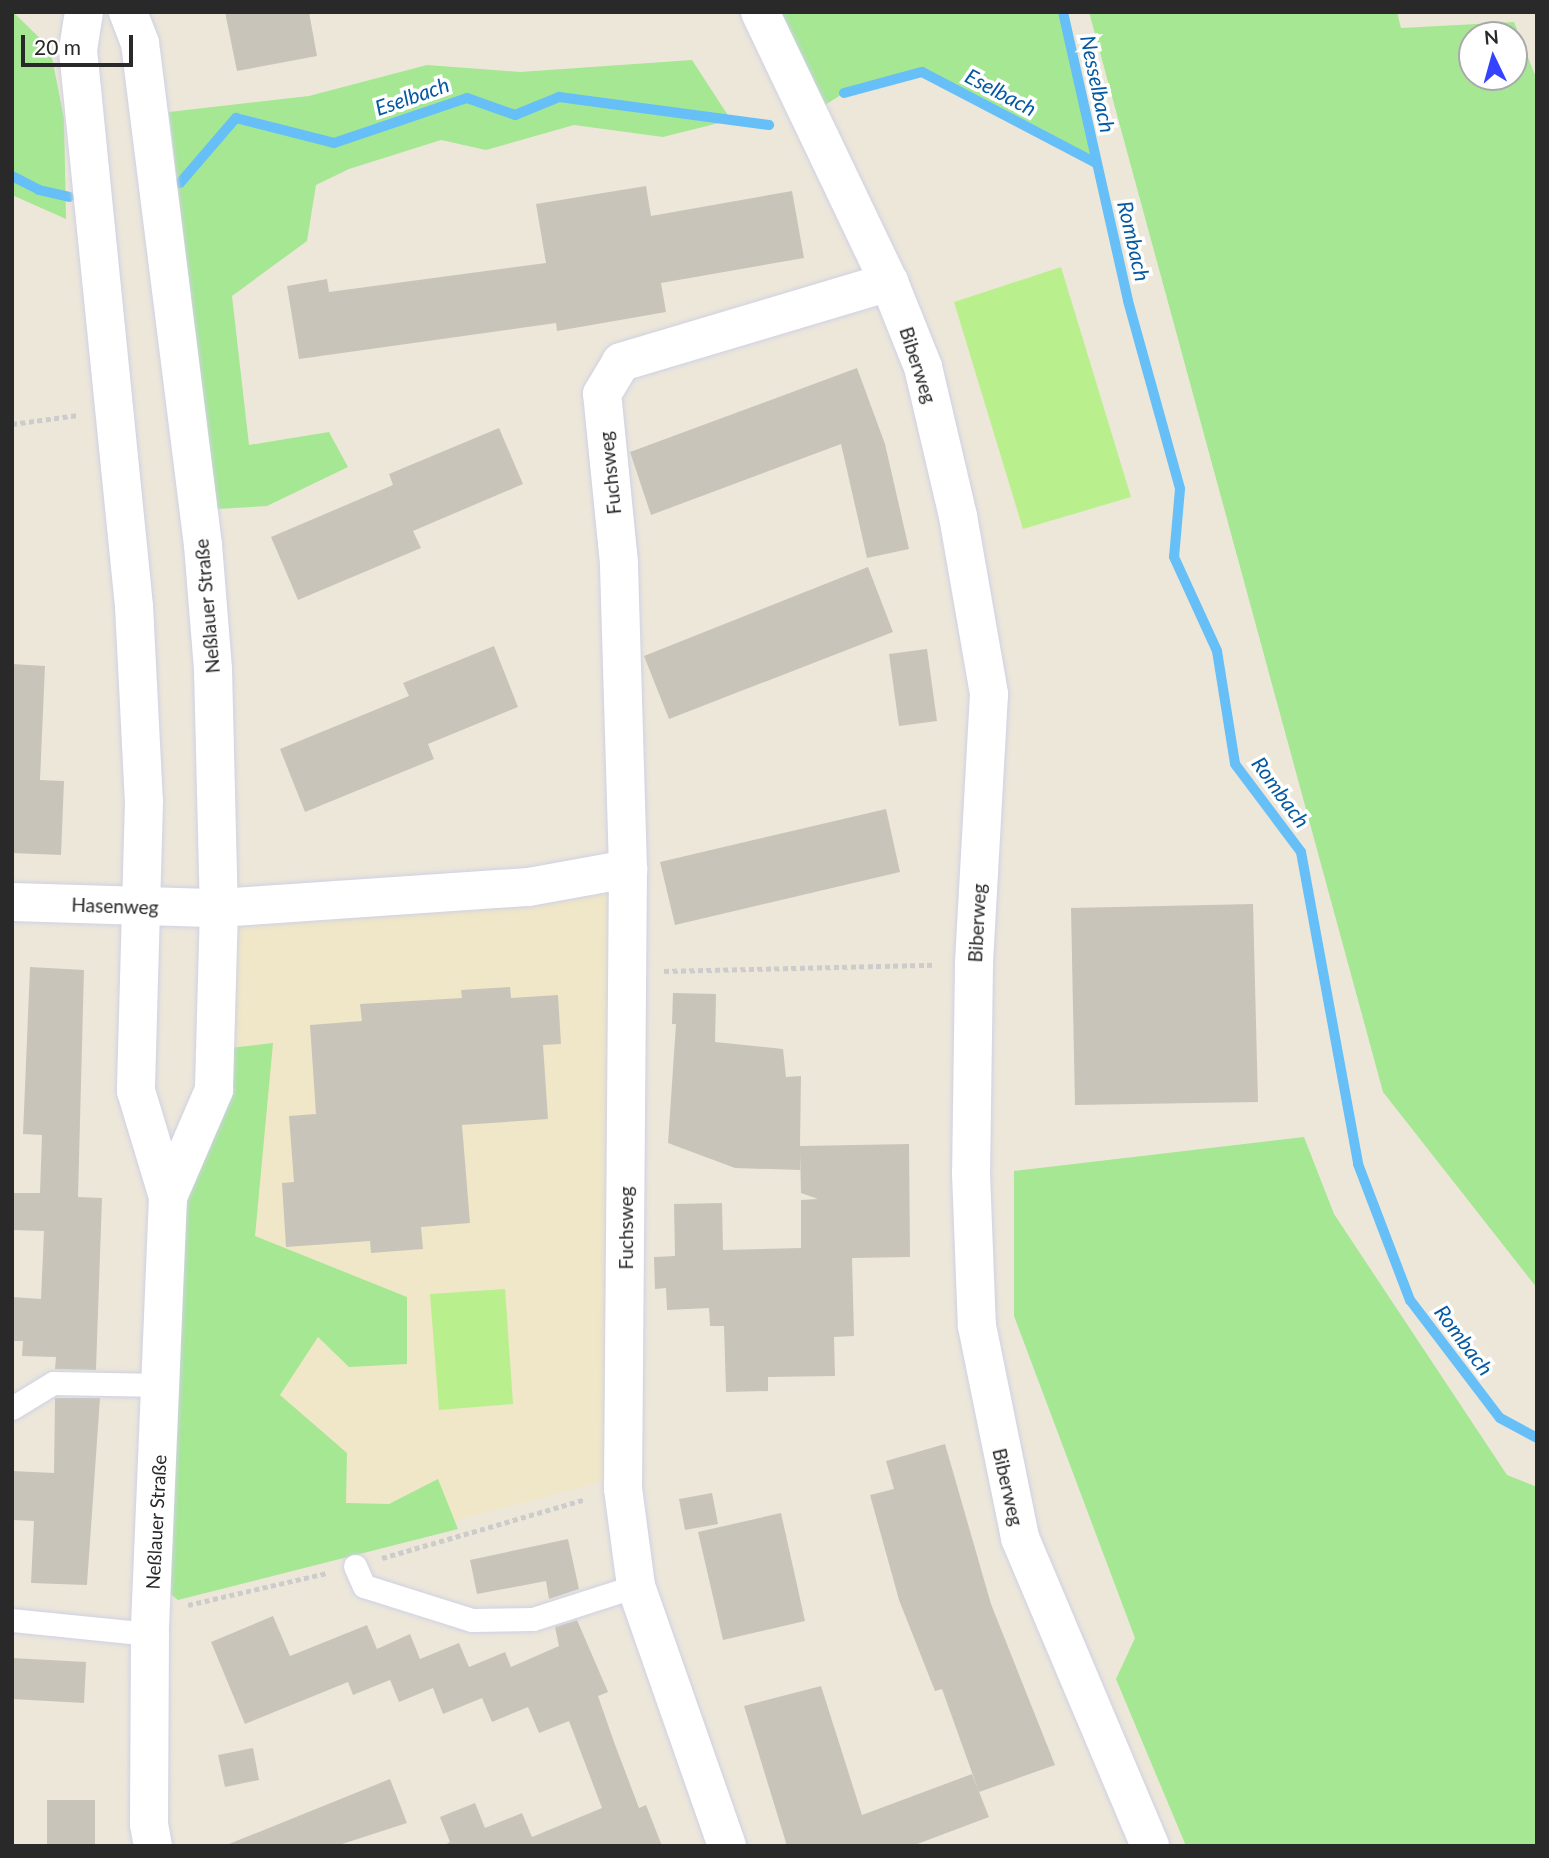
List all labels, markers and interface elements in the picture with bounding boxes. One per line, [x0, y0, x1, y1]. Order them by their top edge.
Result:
scale bar [24, 21, 136, 65]
north arrow [1458, 21, 1528, 91]
text: N [1483, 24, 1500, 49]
water label: Nesselbach [1075, 33, 1121, 135]
text: 20 m [34, 34, 81, 59]
water label: Eselbach [961, 63, 1041, 121]
water label: Eselbach [372, 72, 452, 120]
water label: Rombach [1113, 198, 1155, 284]
street label: Biberweg [895, 324, 941, 406]
street label: Fuchsweg [594, 430, 626, 516]
street label: Neßlauer Straße [190, 537, 224, 675]
water label: Rombach [1247, 752, 1315, 832]
street label: Biberweg [964, 883, 990, 963]
street label: Hasenweg [71, 893, 159, 919]
street label: Fuchsweg [615, 1186, 637, 1270]
water label: Rombach [1429, 1300, 1499, 1380]
street label: Biberweg [988, 1446, 1028, 1528]
street label: Neßlauer Straße [141, 1454, 171, 1590]

